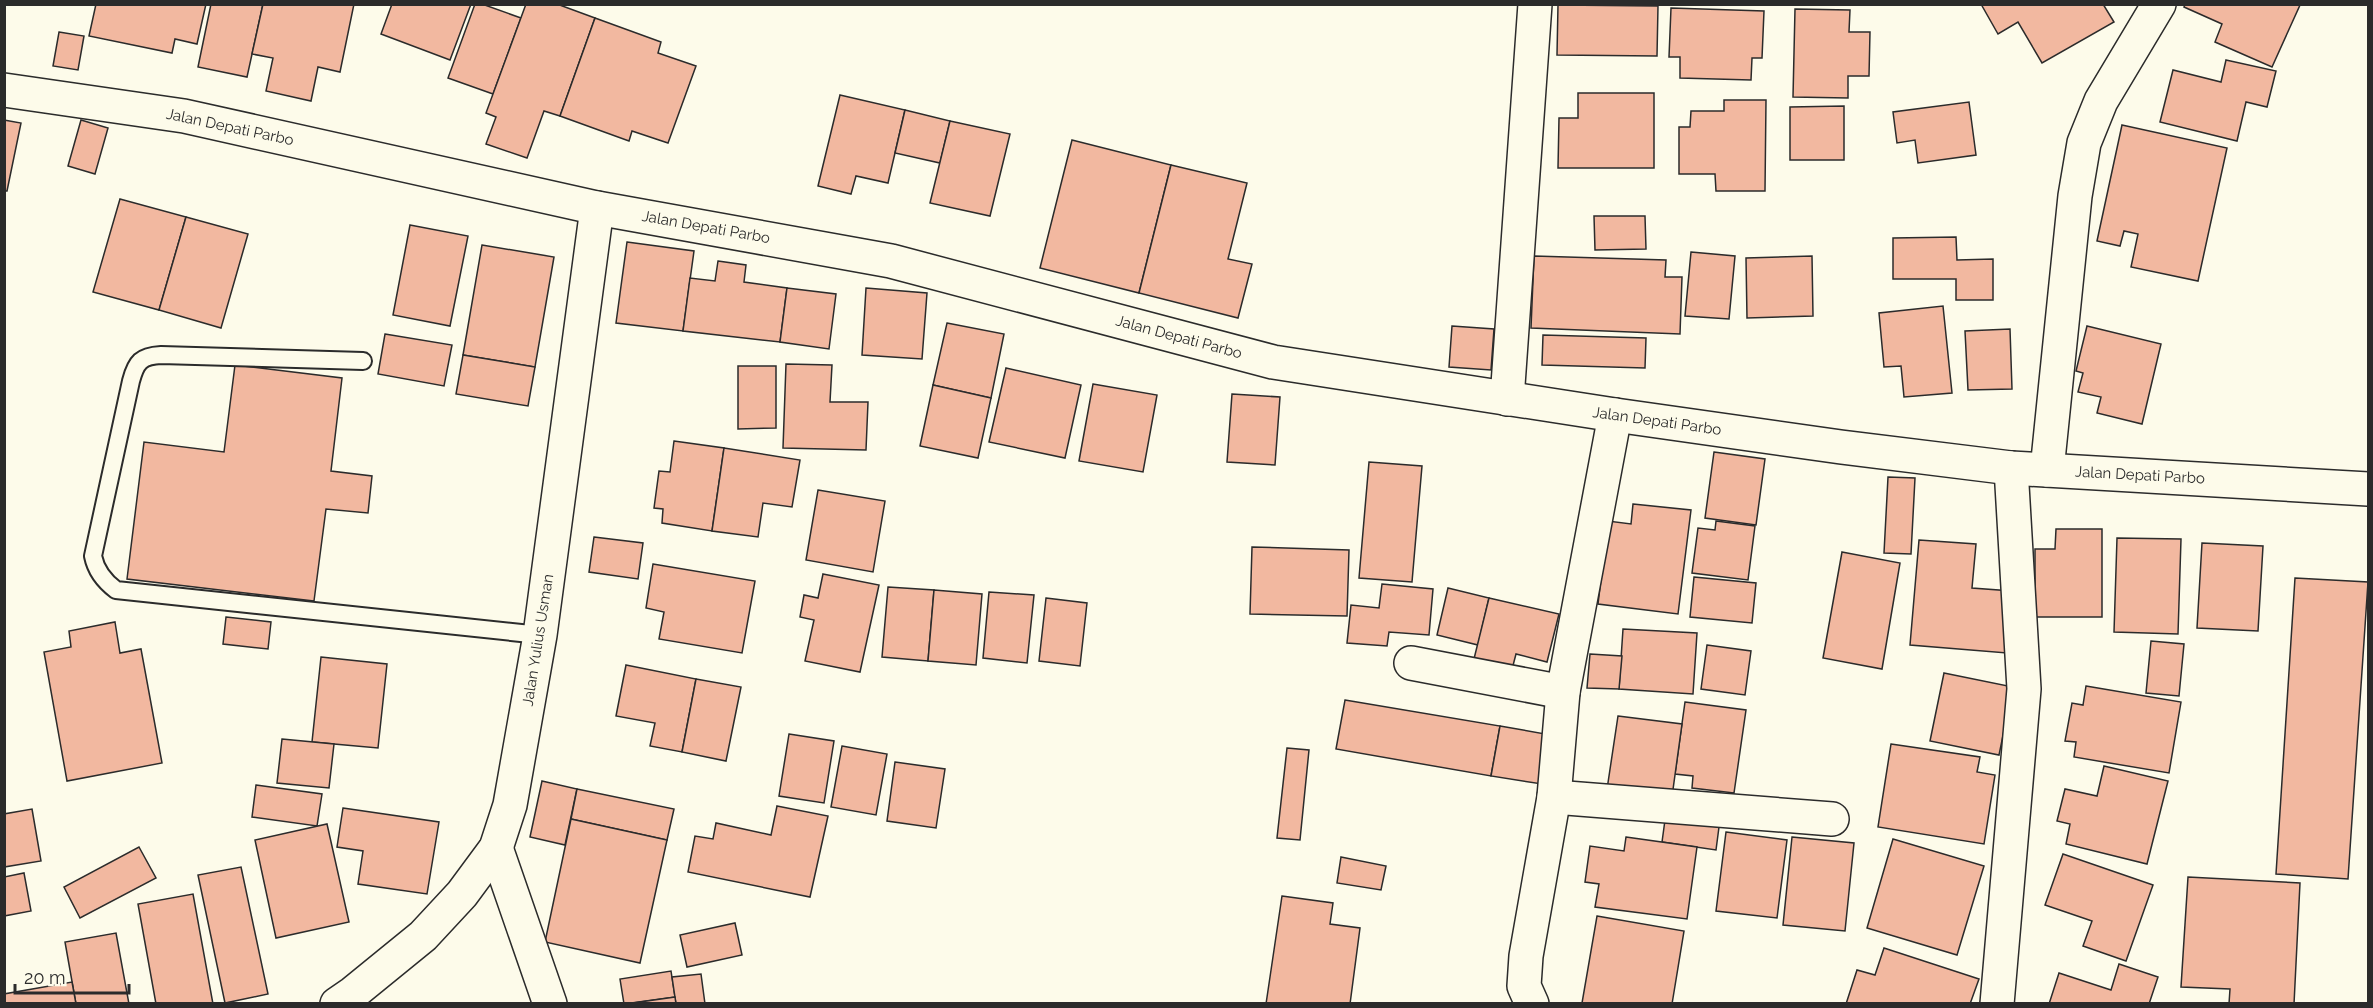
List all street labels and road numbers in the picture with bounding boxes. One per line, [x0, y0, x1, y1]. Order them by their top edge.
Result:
street label: Jalan Depati Parbo [165, 105, 296, 149]
street label: Jalan Depati Parbo [640, 207, 772, 247]
street label: Jalan Depati Parbo [1114, 311, 1244, 363]
street label: Jalan Depati Parbo [1591, 403, 1723, 439]
street label: Jalan Depati Parbo [2075, 463, 2205, 487]
street label: Jalan Yulius Usman [519, 573, 557, 707]

